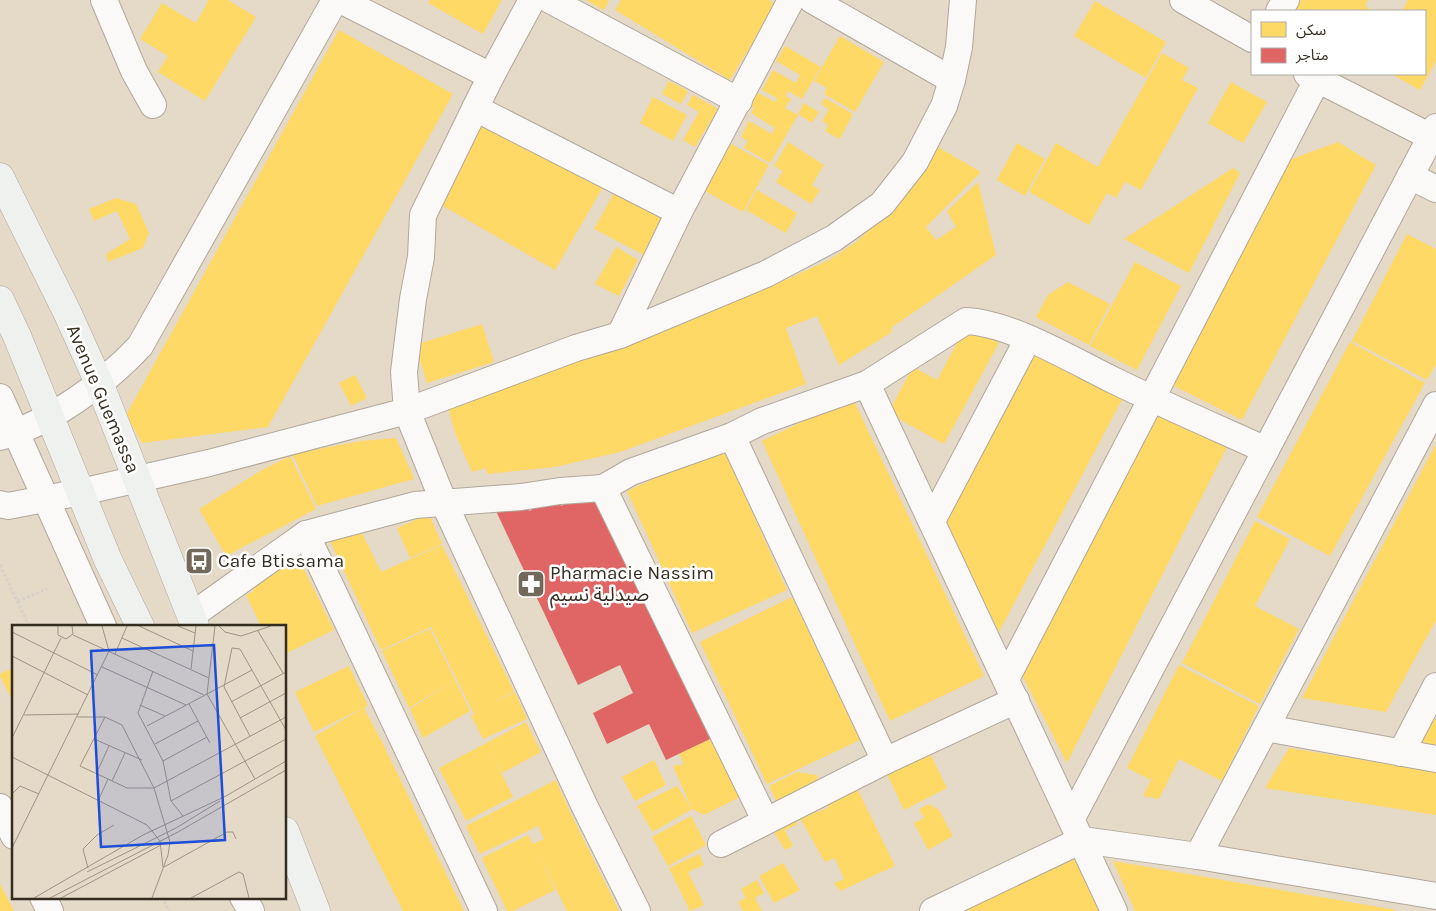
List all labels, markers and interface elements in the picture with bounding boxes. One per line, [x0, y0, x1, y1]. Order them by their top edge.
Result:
legend [1251, 10, 1426, 75]
text: سكن [1296, 21, 1327, 39]
text: متاجر [1295, 46, 1329, 64]
street label: Avenue Guemassa [62, 321, 144, 477]
bus stop icon: Cafe Btissama [184, 546, 214, 576]
place label: Cafe Btissama [218, 550, 344, 572]
place label: Pharmacie Nassim صيدلية نسيم [550, 562, 714, 609]
pharmacy icon: Pharmacie Nassim صيدلية نسيم [516, 569, 546, 599]
inset map [12, 625, 286, 898]

